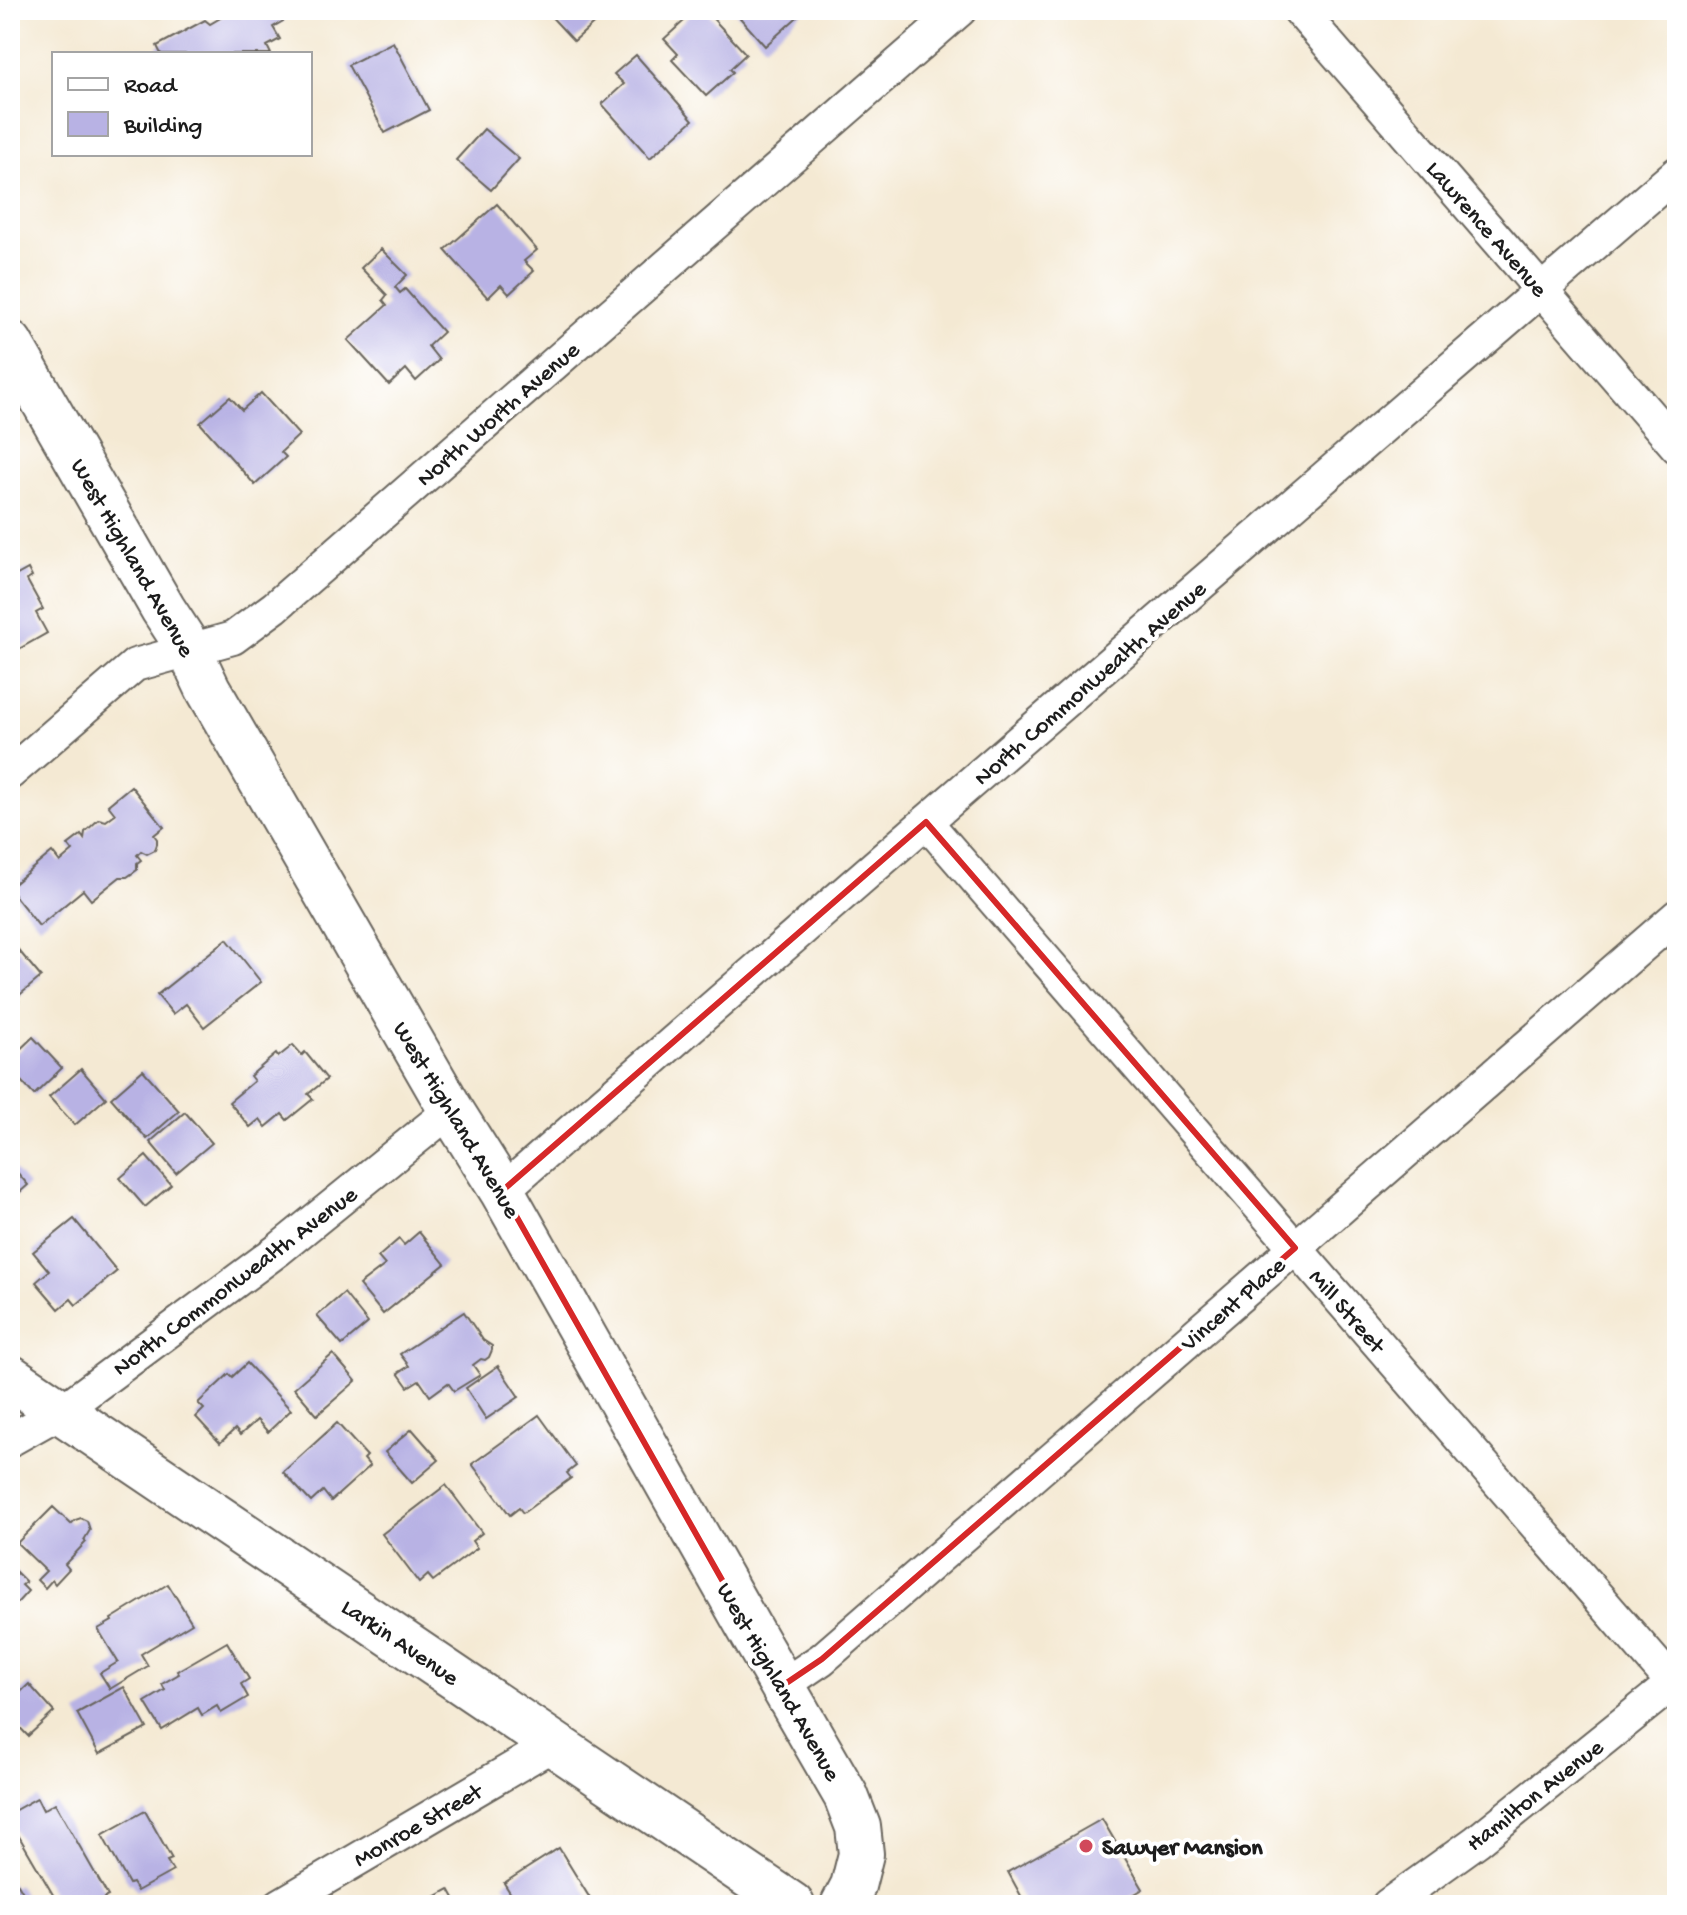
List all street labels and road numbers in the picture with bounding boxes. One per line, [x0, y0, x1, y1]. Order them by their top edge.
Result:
street label: Lawrence Avenue [1418, 156, 1553, 305]
street label: North Worth Avenue [412, 336, 587, 494]
street label: West Highland Avenue [62, 454, 200, 664]
street label: North Commonwealth Avenue [969, 575, 1214, 794]
street label: West Highland Avenue [385, 1017, 526, 1225]
street label: North Commonwealth Avenue [108, 1181, 365, 1384]
street label: Vincent Place [1175, 1252, 1293, 1360]
street label: Mill Street [1301, 1264, 1391, 1362]
street label: West Highland Avenue [708, 1578, 846, 1788]
street label: Larkin Avenue [335, 1594, 464, 1694]
street label: Hamilton Avenue [1462, 1734, 1611, 1859]
street label: Monroe Street [349, 1777, 490, 1875]

